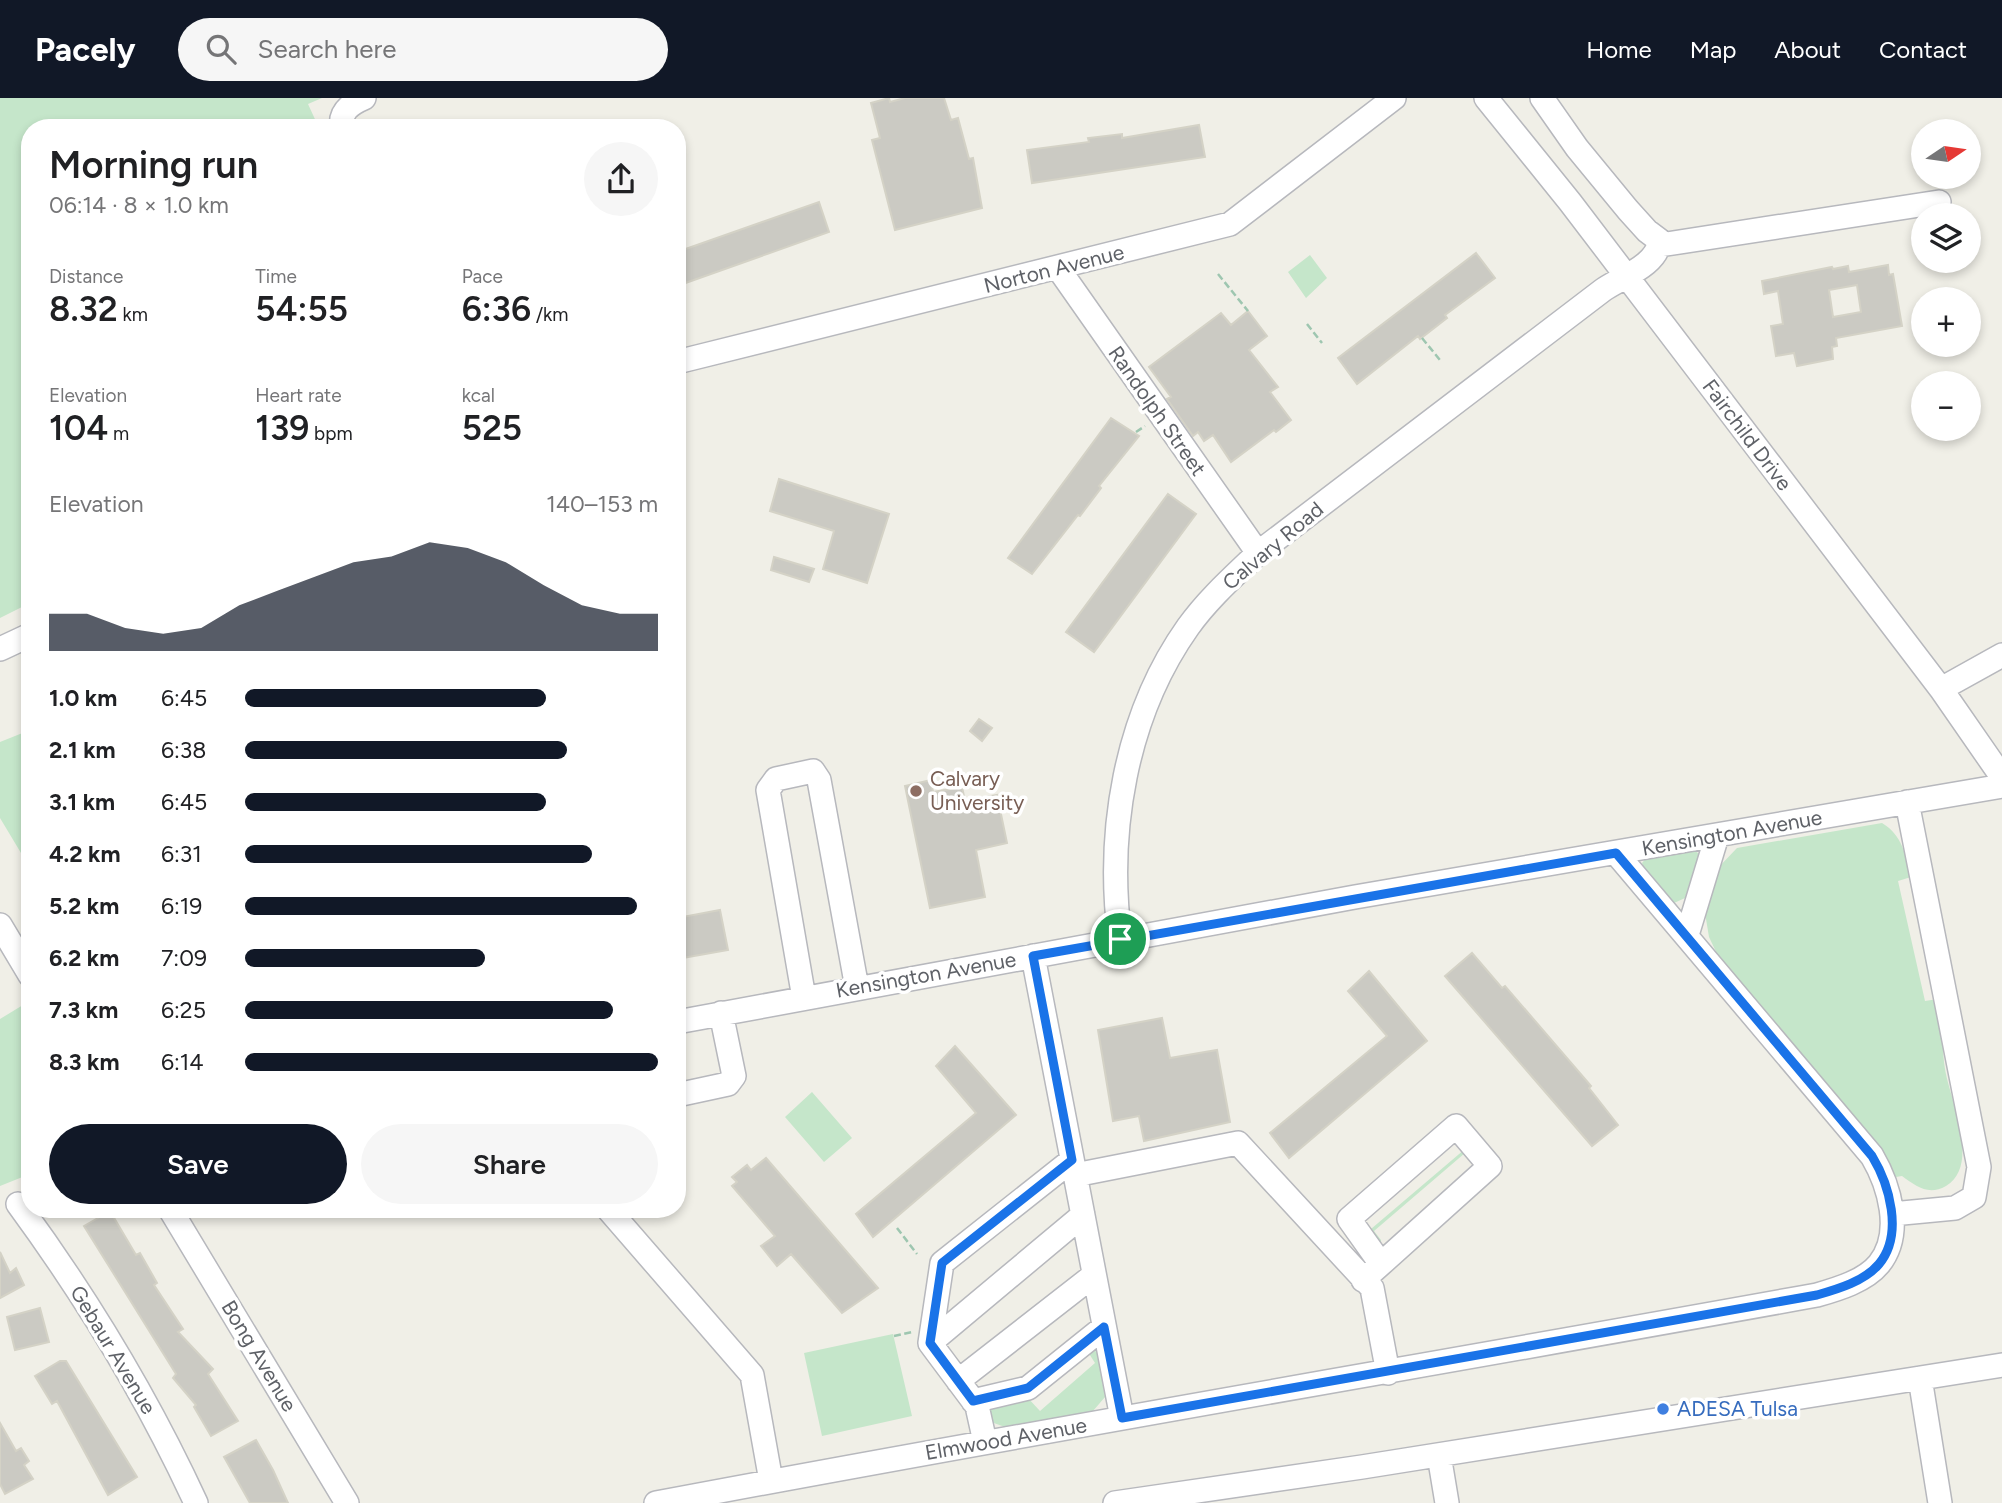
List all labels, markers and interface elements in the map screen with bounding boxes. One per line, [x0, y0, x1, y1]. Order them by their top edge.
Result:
search box [178, 18, 668, 81]
text: Pacely [35, 30, 136, 69]
icon: search [202, 30, 240, 68]
text: Search here [258, 33, 397, 65]
text: Home [1586, 35, 1652, 64]
text: Map [1690, 35, 1736, 64]
text: About [1774, 35, 1841, 64]
text: Contact [1879, 35, 1967, 64]
north arrow [1911, 119, 1981, 189]
map controls [1911, 119, 1981, 441]
text: Morning run [49, 142, 258, 188]
button: share [584, 142, 658, 216]
text: 06:14 · 8 × 1.0 km [49, 191, 229, 219]
button: layers [1911, 203, 1981, 273]
street label: Norton Avenue [981, 239, 1127, 298]
text: Distance [49, 265, 123, 288]
text: Time [255, 265, 297, 288]
text: Pace [462, 265, 503, 288]
button: + [1911, 287, 1981, 357]
text: 8.32 [49, 288, 118, 330]
text: 54:55 [255, 288, 348, 330]
text: 6:36 [462, 288, 531, 330]
text: km [118, 303, 148, 326]
text: /km [531, 303, 568, 326]
street label: Randolph Street [1103, 341, 1212, 481]
button: − [1911, 371, 1981, 441]
street label: Fairchild Drive [1698, 374, 1797, 495]
text: Elevation [49, 384, 127, 407]
text: Heart rate [255, 384, 342, 407]
text: kcal [462, 384, 495, 407]
text: 104 [49, 407, 108, 449]
text: 139 [255, 407, 309, 449]
text: 525 [462, 407, 522, 449]
text: m [108, 422, 129, 445]
text: bpm [309, 422, 353, 445]
text: Elevation [49, 490, 144, 518]
text: 140–153 m [546, 490, 658, 518]
street label: Calvary Road [1217, 496, 1328, 595]
text: 1.0 km [49, 684, 117, 712]
text: 6:45 [161, 684, 207, 712]
text: 2.1 km [49, 736, 116, 764]
text: 6:38 [161, 736, 206, 764]
place label: Calvary University [930, 766, 1024, 815]
marker: Calvary University [908, 783, 924, 799]
text: 3.1 km [49, 788, 115, 816]
text: 6:45 [161, 788, 207, 816]
street label: Kensington Avenue [1640, 804, 1824, 861]
text: 4.2 km [49, 840, 120, 868]
text: 6:31 [161, 840, 202, 868]
text: 5.2 km [49, 892, 119, 920]
text: 6:19 [161, 892, 202, 920]
pin [1090, 909, 1150, 969]
icon: arrive [1101, 920, 1139, 958]
text: 6.2 km [49, 944, 119, 972]
text: 7:09 [161, 944, 207, 972]
street label: Kensington Avenue [834, 946, 1018, 1003]
text: 7.3 km [49, 996, 118, 1024]
text: 6:25 [161, 996, 206, 1024]
text: 8.3 km [49, 1048, 119, 1076]
text: 6:14 [161, 1048, 204, 1076]
button: Save [49, 1124, 347, 1204]
button: Share [361, 1124, 658, 1204]
street label: Gebaur Avenue [65, 1281, 162, 1419]
street label: Bong Avenue [216, 1296, 302, 1416]
place label: ADESA Tulsa [1677, 1396, 1798, 1421]
marker: ADESA Tulsa [1655, 1401, 1671, 1417]
street label: Elmwood Avenue [923, 1412, 1089, 1465]

